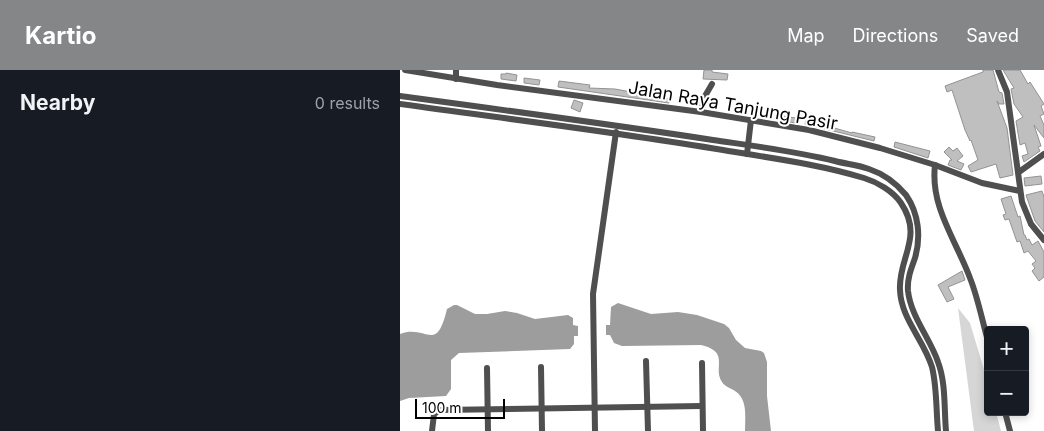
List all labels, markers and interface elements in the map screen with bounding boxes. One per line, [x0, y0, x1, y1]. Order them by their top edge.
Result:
text: Kartio [25, 21, 96, 50]
text: Map [787, 25, 825, 46]
text: Directions [853, 25, 938, 46]
text: Saved [966, 25, 1019, 46]
street label: Jalan Raya Tanjung Pasir [627, 76, 839, 134]
text: Nearby [20, 90, 95, 115]
text: 0 results [315, 93, 380, 113]
map controls [984, 326, 1029, 416]
button: + [984, 326, 1029, 371]
button: − [984, 371, 1029, 416]
scale bar [415, 396, 505, 419]
text: 100 m [422, 399, 462, 416]

